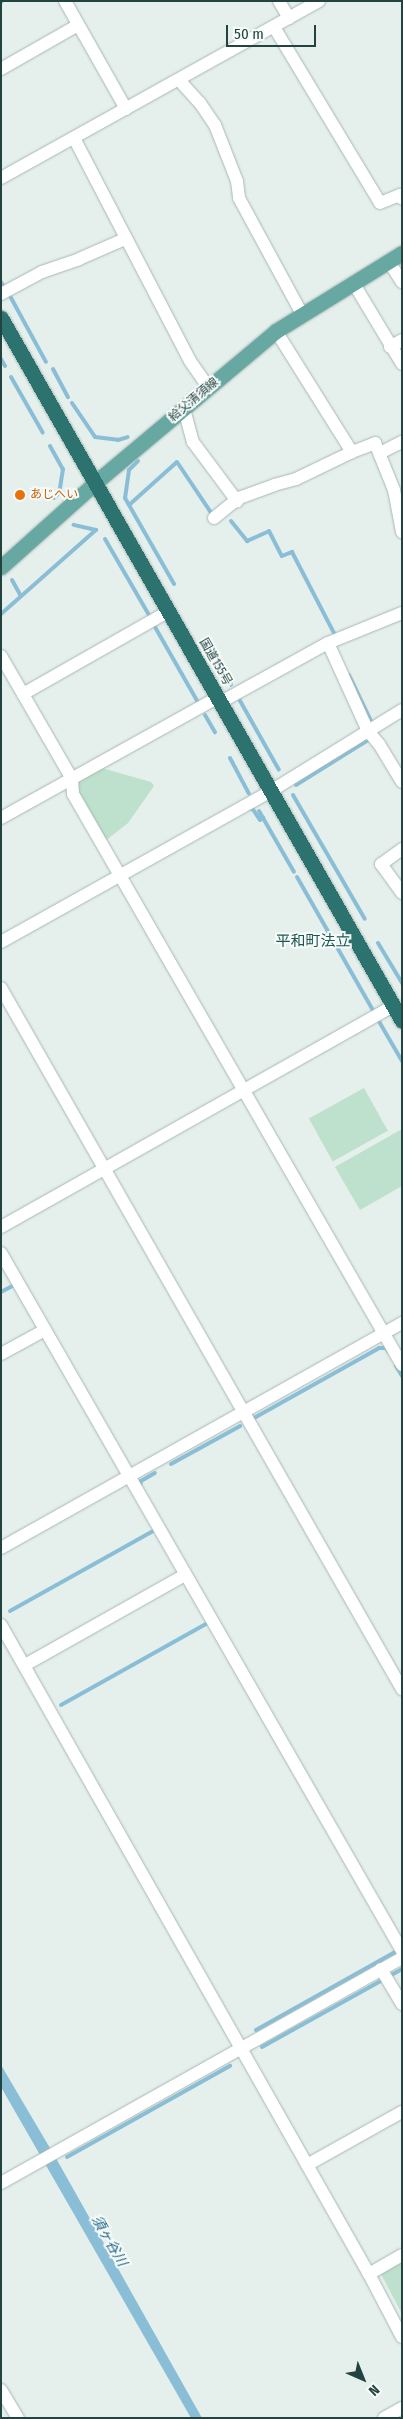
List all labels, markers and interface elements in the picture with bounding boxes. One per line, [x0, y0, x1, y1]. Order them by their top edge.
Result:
scale bar [228, 15, 318, 47]
text: 50 m [234, 25, 264, 43]
street label: 給父清須線 [166, 375, 222, 425]
place label: あじへい [30, 488, 78, 502]
marker: あじへい [14, 489, 26, 501]
street label: 国道155号 [196, 636, 234, 688]
district label: 平和町法立 [276, 933, 350, 951]
water label: 須ヶ谷川 [88, 2213, 130, 2269]
north arrow [338, 2354, 388, 2404]
text: N [365, 2381, 383, 2399]

